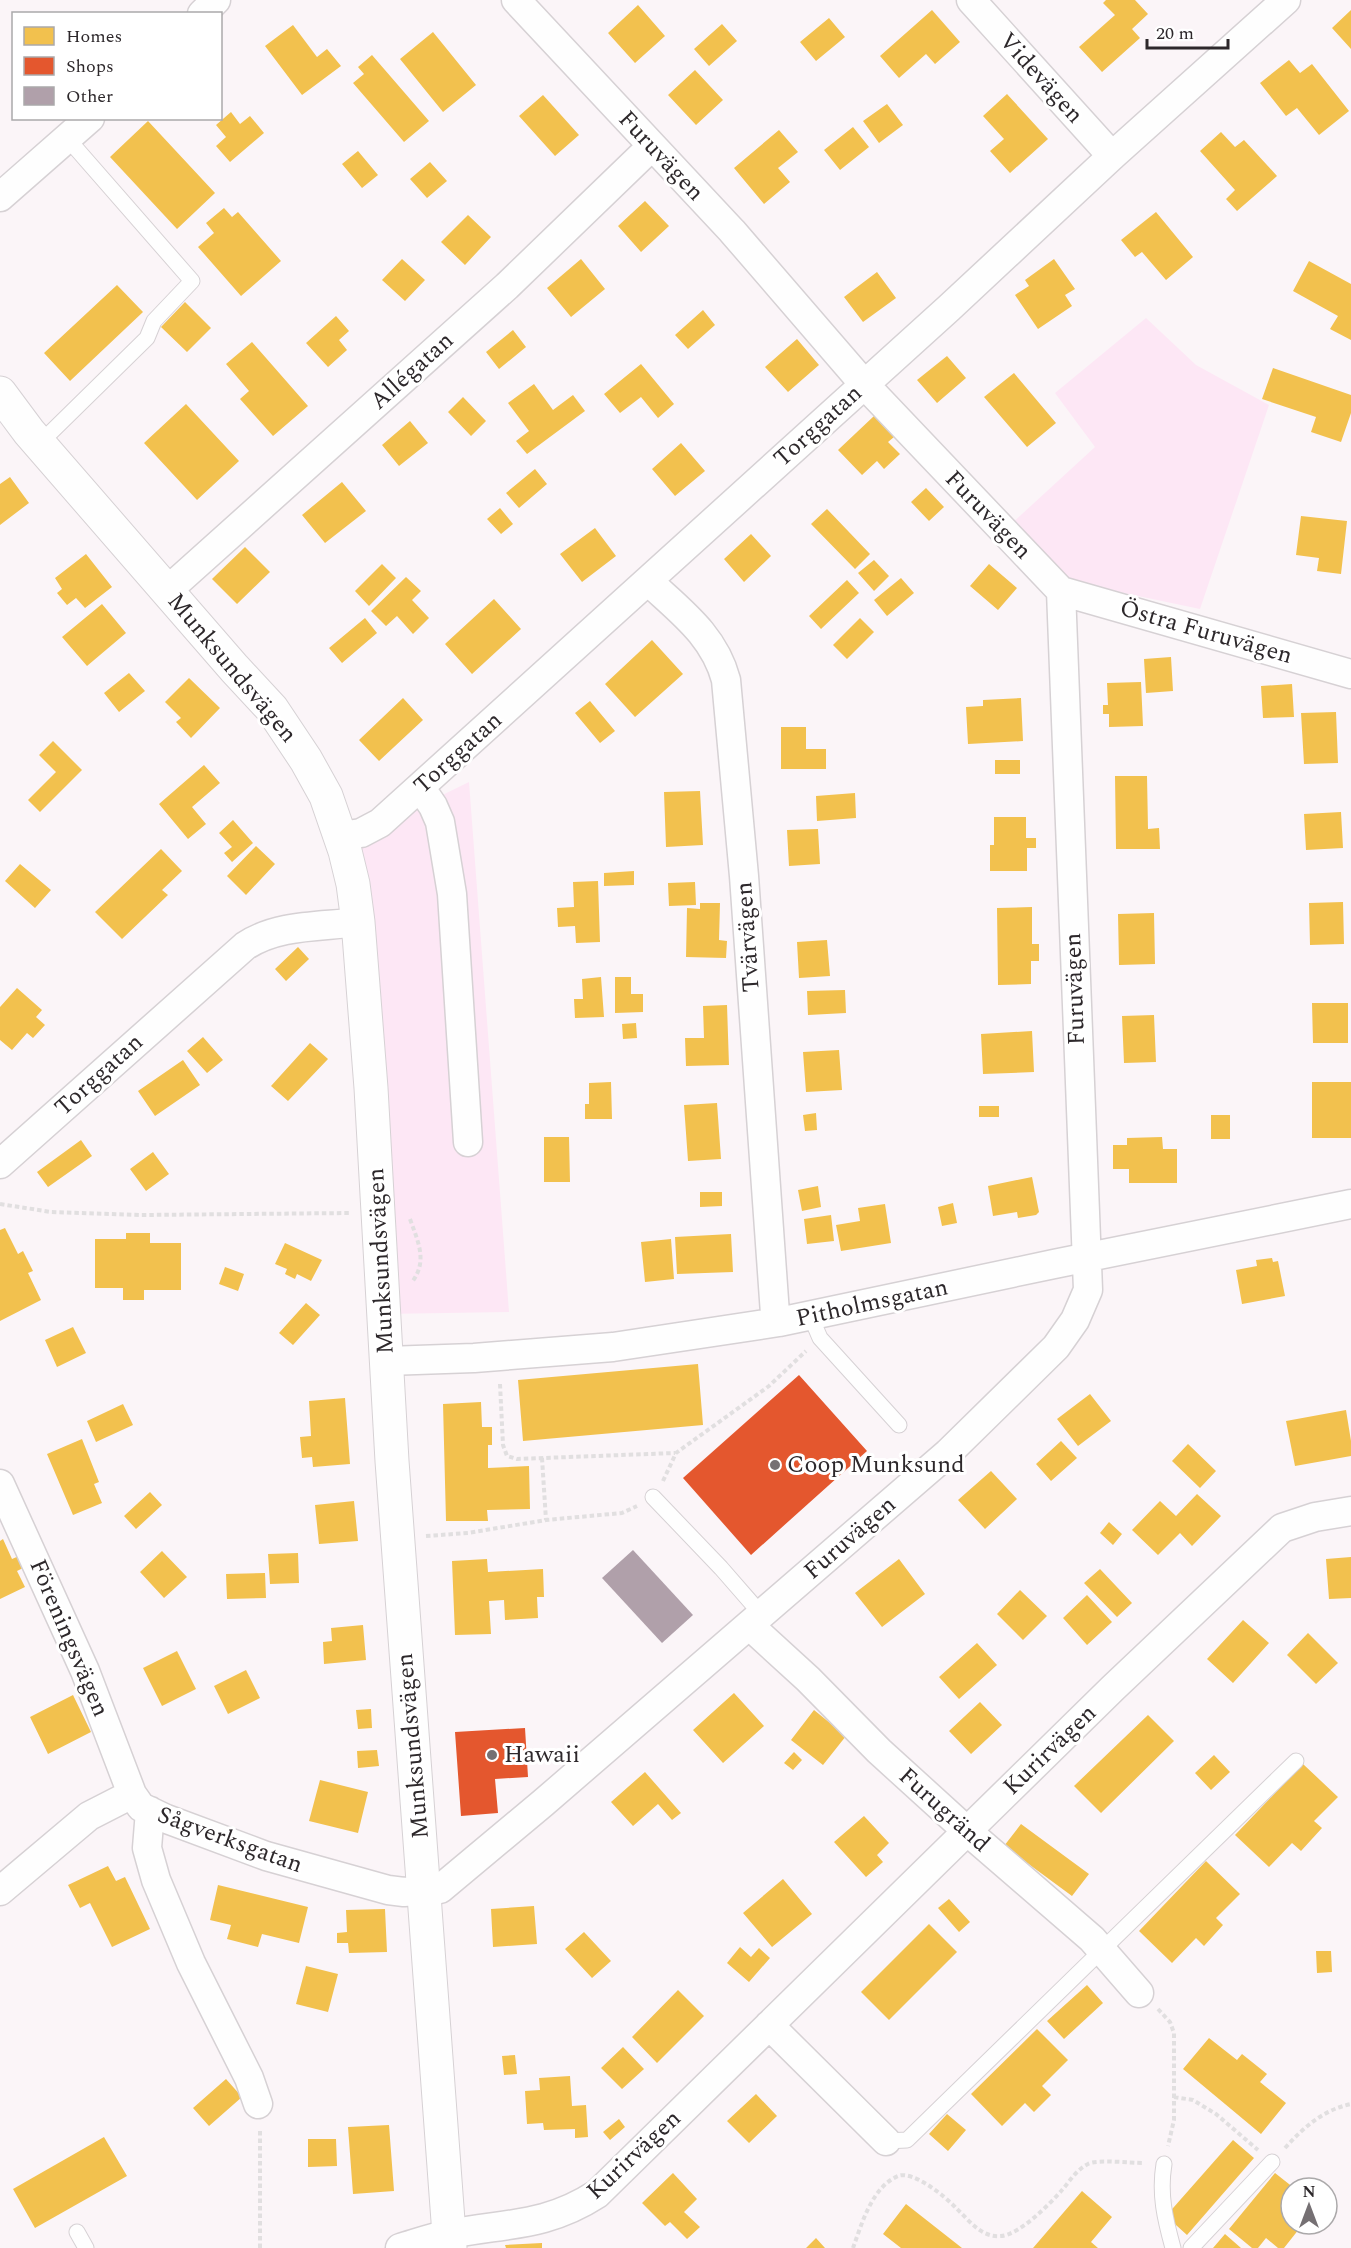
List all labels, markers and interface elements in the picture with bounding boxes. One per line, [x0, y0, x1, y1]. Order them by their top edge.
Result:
legend [12, 12, 222, 120]
scale bar [1147, 12, 1228, 50]
text: 20 m [1156, 20, 1194, 47]
text: Homes [66, 23, 122, 50]
street label: Videvägen [990, 24, 1092, 132]
text: Shops [66, 53, 114, 80]
text: Other [66, 83, 113, 110]
street label: Furuvägen [609, 103, 713, 209]
street label: Allégatan [362, 323, 462, 419]
street label: Torggatan [765, 376, 871, 476]
street label: Furuvägen [936, 462, 1040, 568]
street label: Munksundsvägen [158, 585, 306, 751]
street label: Östra Furuvägen [1115, 590, 1297, 674]
street label: Torggatan [405, 703, 511, 803]
street label: Tvärvägen [726, 881, 770, 993]
street label: Furuvägen [1055, 932, 1095, 1046]
street label: Torggatan [46, 1025, 152, 1125]
street label: Munksundsvägen [358, 1167, 404, 1355]
street label: Pitholmsgatan [793, 1269, 952, 1337]
place label: Coop Munksund [787, 1447, 965, 1483]
marker: Coop Munksund [768, 1458, 782, 1472]
street label: Furuvägen [796, 1487, 904, 1589]
street label: Föreningsvägen [20, 1554, 118, 1722]
street label: Munksundsvägen [387, 1651, 439, 1840]
street label: Kurirvägen [995, 1696, 1105, 1804]
place label: Hawaii [504, 1737, 580, 1773]
marker: Hawaii [485, 1748, 499, 1762]
street label: Furugränd [890, 1759, 998, 1861]
street label: Sågverksgatan [152, 1797, 308, 1883]
street label: Kurirvägen [579, 2102, 690, 2208]
north arrow [1279, 2176, 1339, 2236]
text: N [1302, 2180, 1316, 2204]

